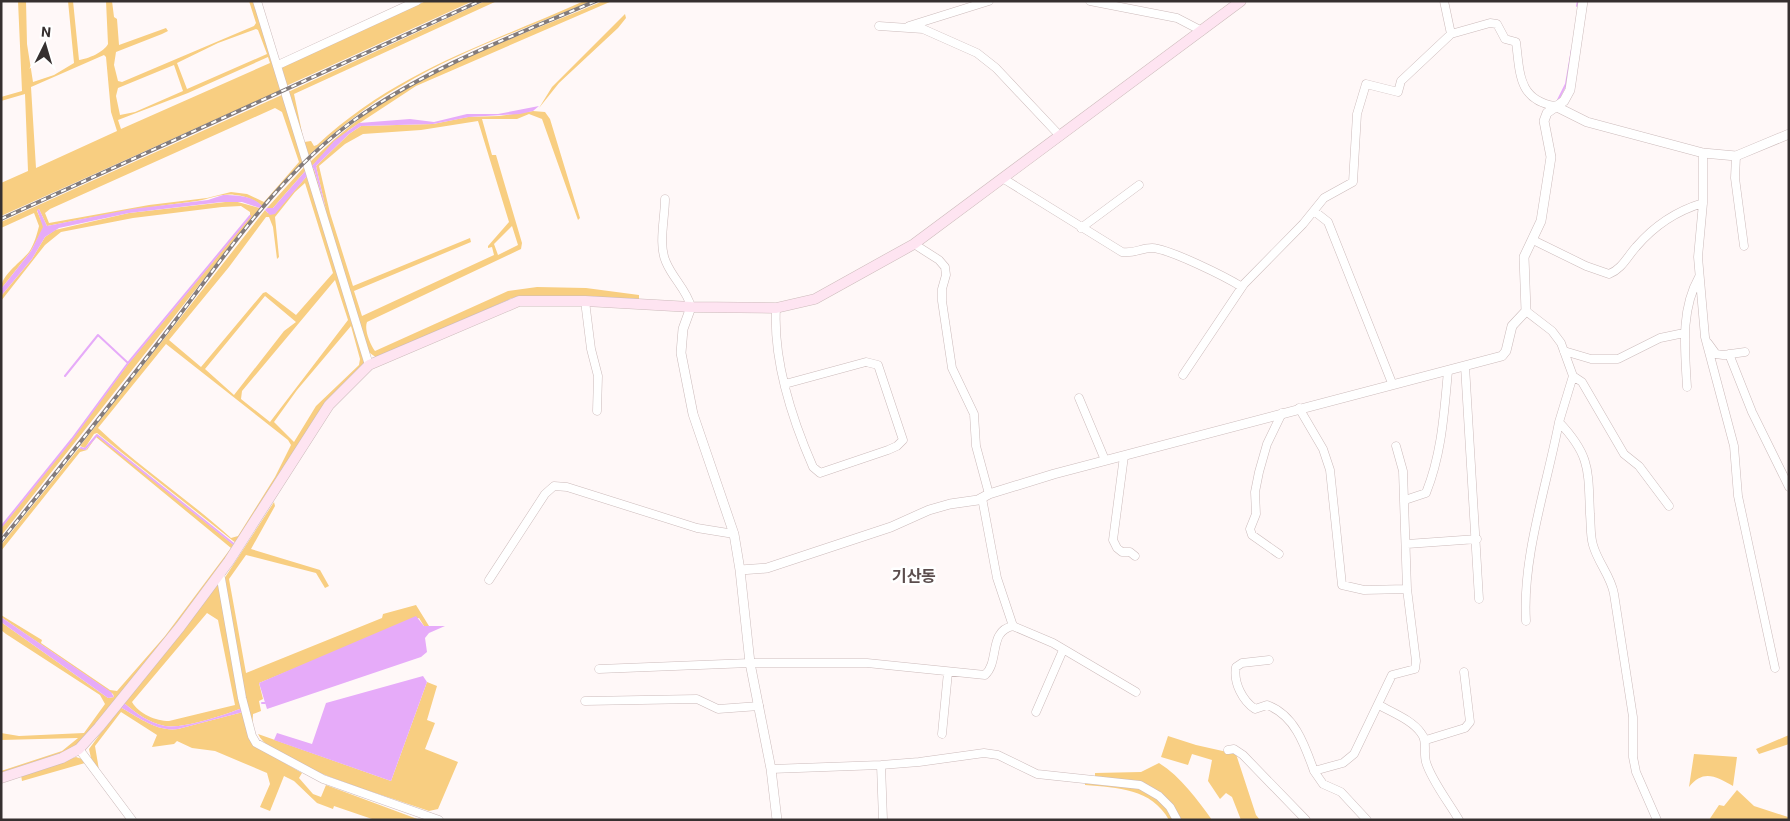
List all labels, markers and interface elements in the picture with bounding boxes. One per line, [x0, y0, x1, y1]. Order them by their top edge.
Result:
north arrow [20, 20, 70, 70]
text: N [41, 24, 52, 40]
district label: 기산동 [892, 567, 936, 586]

